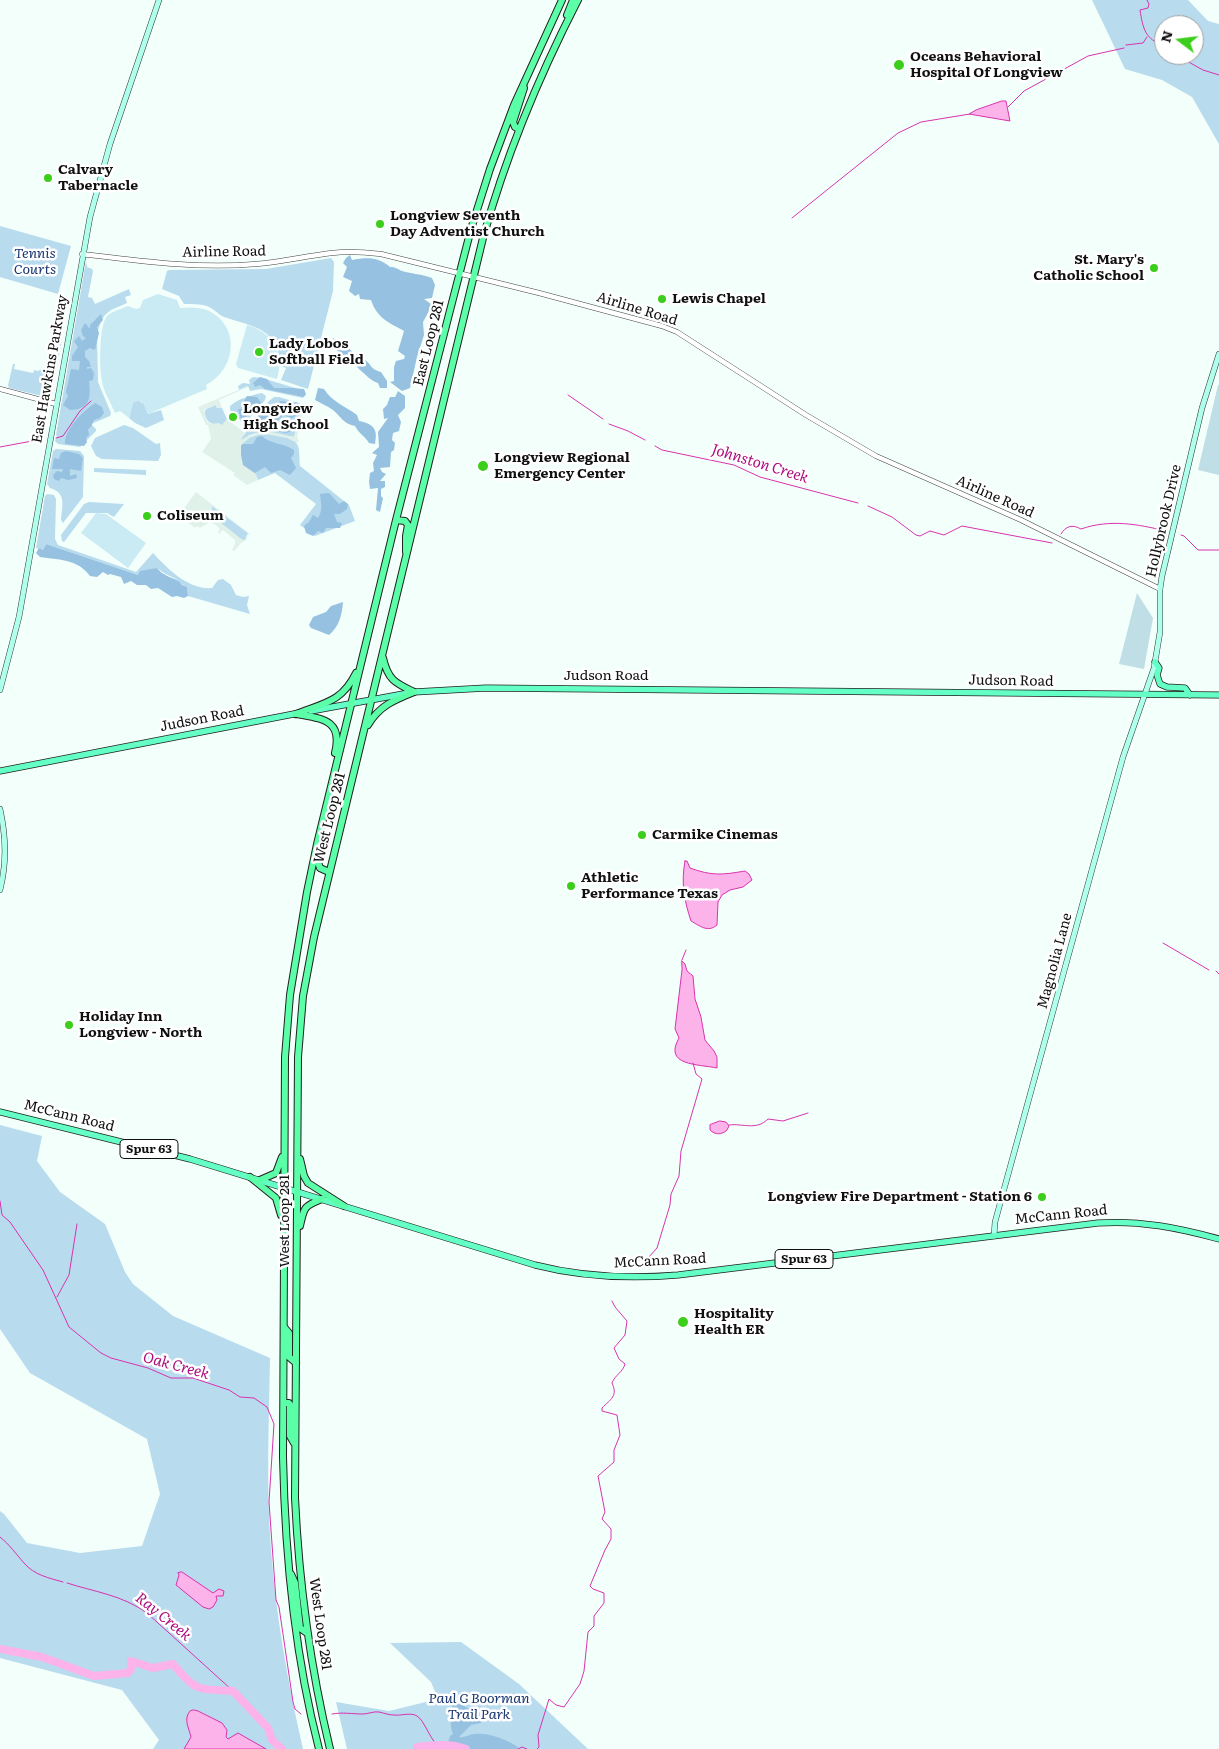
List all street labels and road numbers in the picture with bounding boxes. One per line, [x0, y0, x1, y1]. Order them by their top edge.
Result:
street label: Airline Road [182, 243, 266, 261]
street label: Airline Road [594, 289, 680, 329]
street label: East Hawkins Parkway [29, 294, 71, 444]
street label: East Loop 281 [410, 298, 448, 388]
street label: Hollybrook Drive [1143, 463, 1185, 579]
street label: Airline Road [953, 472, 1037, 522]
street label: Judson Road [563, 668, 649, 684]
street label: Judson Road [968, 672, 1054, 690]
street label: Judson Road [159, 703, 245, 735]
street label: West Loop 281 [311, 771, 349, 865]
street label: Magnolia Lane [1034, 911, 1076, 1011]
street label: McCann Road [22, 1097, 116, 1135]
road number: Spur 63 [120, 1140, 178, 1158]
street label: West Loop 281 [277, 1175, 293, 1267]
street label: McCann Road [1014, 1202, 1108, 1228]
street label: McCann Road [613, 1250, 707, 1272]
road number: Spur 63 [775, 1250, 833, 1268]
street label: West Loop 281 [305, 1577, 335, 1671]

